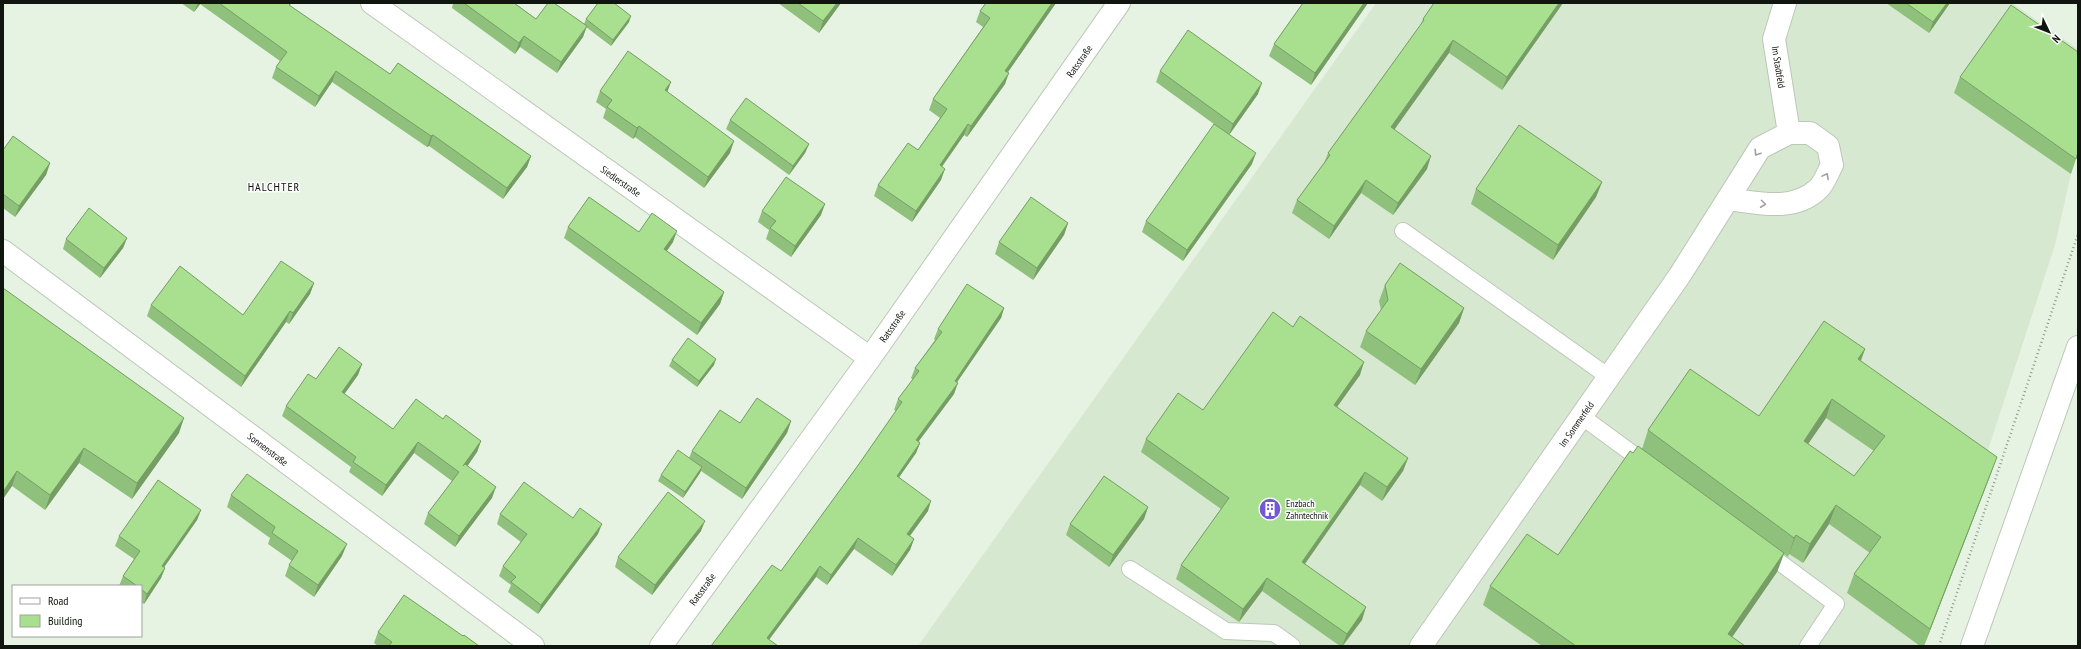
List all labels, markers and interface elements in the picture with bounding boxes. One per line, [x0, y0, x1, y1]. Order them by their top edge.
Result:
north arrow [2029, 12, 2069, 52]
text: N [2049, 32, 2063, 46]
street label: Ratsstraße [1064, 42, 1095, 80]
street label: Im Stadtfeld [1769, 45, 1788, 89]
one-way arrow [1755, 149, 1762, 156]
street label: Siedlerstraße [598, 163, 643, 200]
one-way arrow [1821, 173, 1828, 180]
district label: HALCHTER [248, 179, 300, 194]
one-way arrow [1760, 199, 1766, 208]
street label: Ratsstraße [877, 307, 908, 345]
street label: Im Sommerfeld [1556, 399, 1597, 450]
street label: Sonnenstraße [245, 430, 291, 469]
building icon: Enzbach Zahntechnik [1257, 496, 1283, 522]
place label: Enzbach Zahntechnik [1286, 497, 1328, 522]
street label: Ratsstraße [686, 571, 718, 608]
legend [12, 585, 142, 637]
text: Road [48, 593, 68, 608]
text: Building [48, 613, 83, 628]

